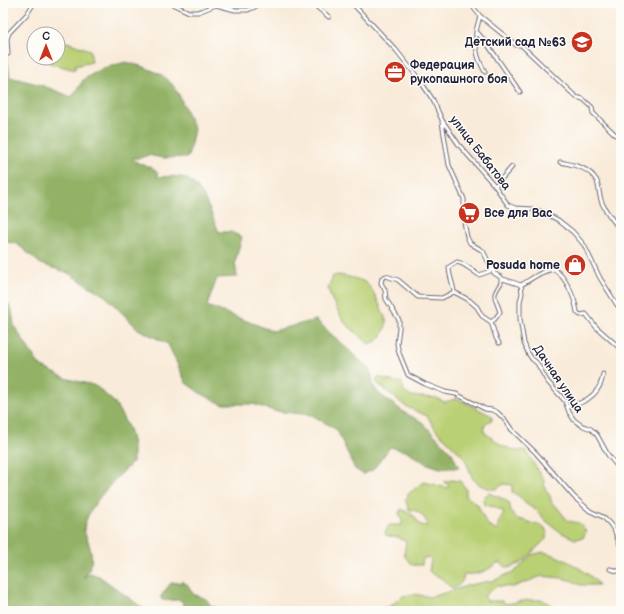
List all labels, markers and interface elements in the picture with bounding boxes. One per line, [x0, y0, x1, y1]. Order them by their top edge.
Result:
north arrow [26, 26, 66, 66]
school or university icon: Детский сад №63 [569, 29, 595, 55]
text: С [42, 30, 50, 43]
place label: Детский сад №63 [465, 35, 566, 50]
place label: Федерация рукопашного боя [410, 58, 508, 87]
office icon: Федерация рукопашного боя [382, 59, 408, 85]
street label: улица Бабатова [446, 113, 514, 193]
supermarket icon: Все для Вас [456, 200, 482, 226]
place label: Все для Вас [484, 206, 552, 221]
shop icon: Posuda home [562, 252, 588, 278]
place label: Posuda home [486, 258, 560, 273]
street label: Дачная улица [530, 342, 586, 416]

